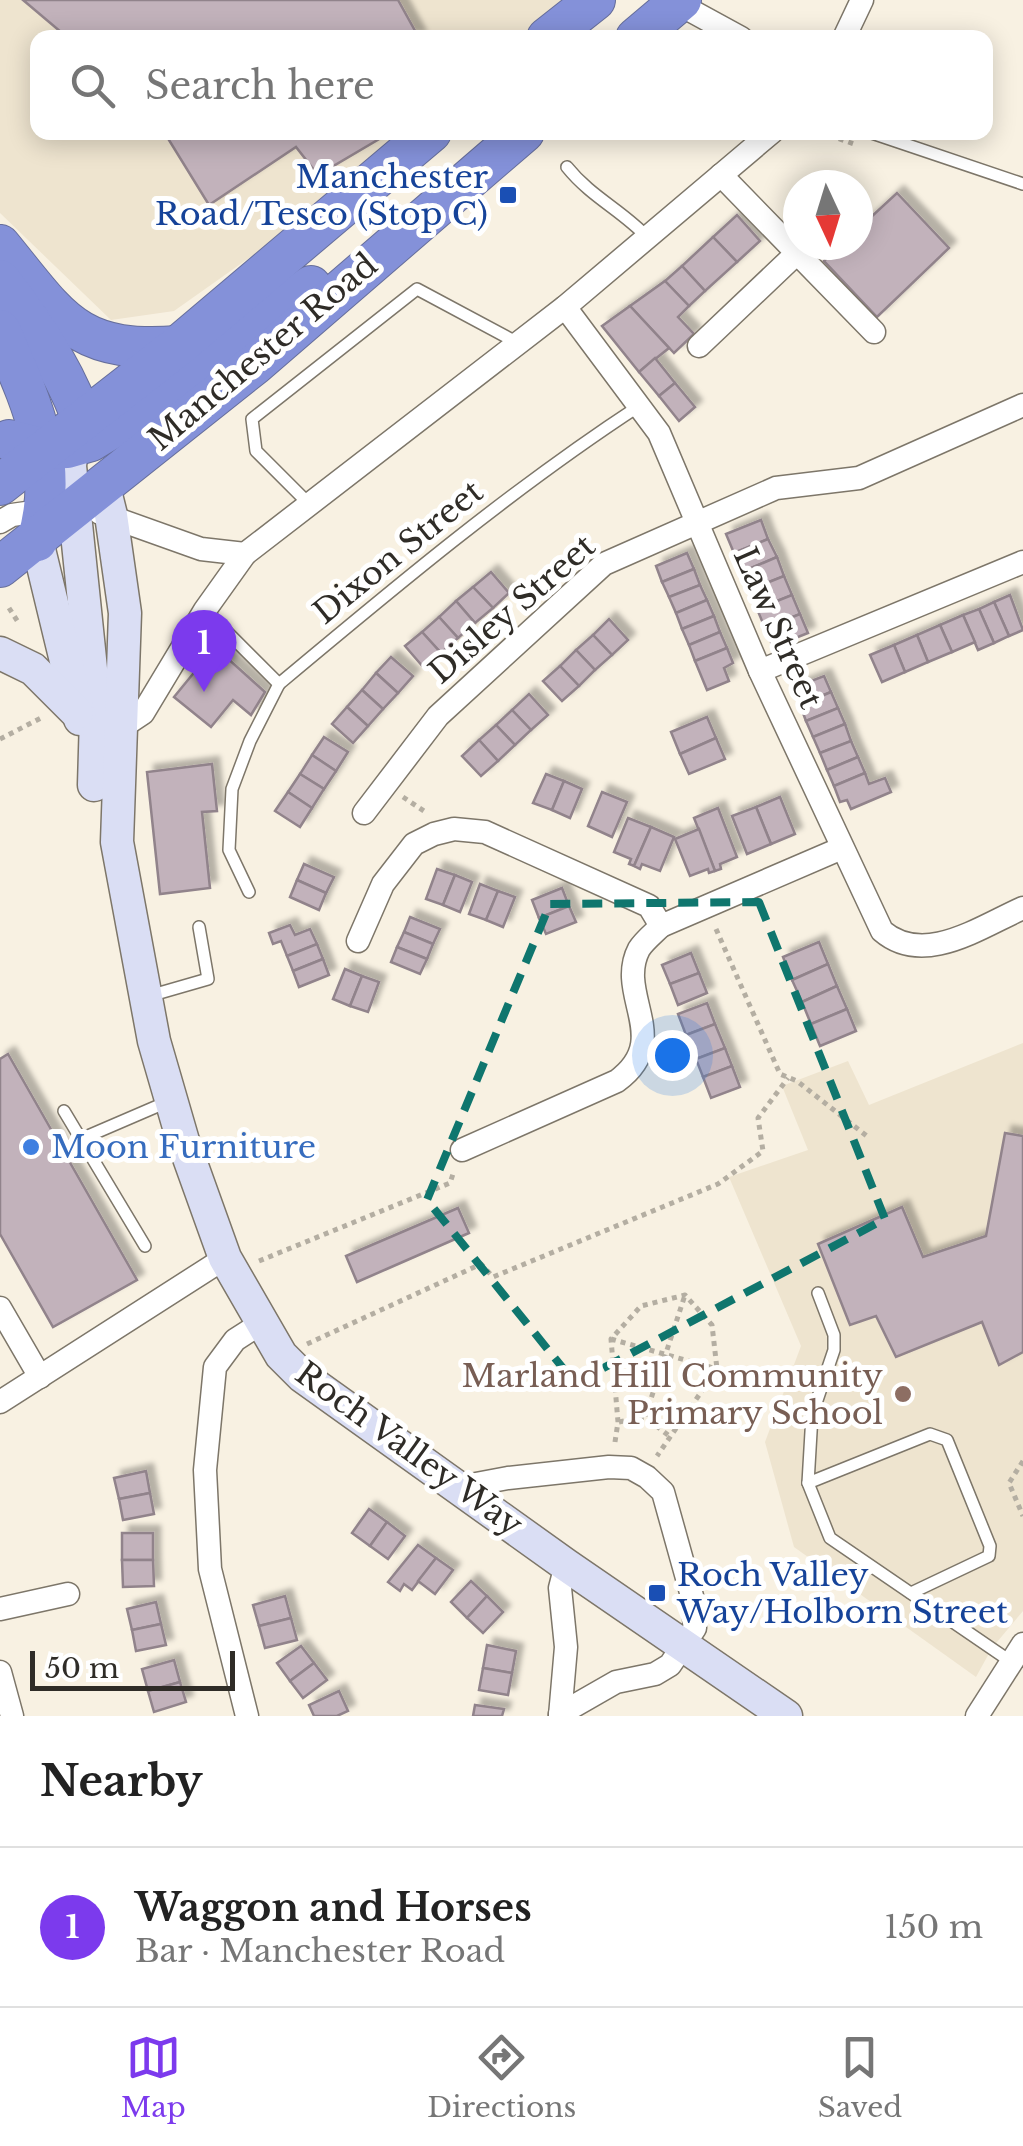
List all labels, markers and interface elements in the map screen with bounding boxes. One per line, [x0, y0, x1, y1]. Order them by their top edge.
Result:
search box [30, 30, 993, 140]
icon: search [65, 58, 120, 113]
text: Search here [145, 62, 375, 109]
place label: Manchester Road/Tesco (Stop C) [155, 157, 489, 234]
north arrow [783, 170, 873, 260]
marker: Manchester Road/Tesco (Stop C) [497, 184, 519, 206]
street label: Manchester Road [141, 245, 385, 459]
street label: Dixon Street [305, 471, 491, 633]
street label: Disley Street [421, 526, 603, 692]
street label: Law Street [725, 541, 831, 715]
pin: 1 [172, 610, 236, 692]
your location [647, 1030, 698, 1081]
place label: Moon Furniture [51, 1127, 316, 1167]
marker: Moon Furniture [20, 1136, 42, 1158]
street label: Roch Valley Way [288, 1353, 531, 1545]
place label: Marland Hill Community Primary School [461, 1356, 884, 1433]
marker: Marland Hill Community Primary School [892, 1383, 914, 1405]
place label: Roch Valley Way/Holborn Street [676, 1555, 1008, 1632]
marker: Roch Valley Way/Holborn Street [646, 1582, 668, 1604]
scale bar [30, 1646, 235, 1690]
text: 50 m [45, 1651, 119, 1686]
text: Nearby [40, 1755, 203, 1807]
text: Waggon and Horses [135, 1884, 532, 1931]
text: 1 [66, 1907, 79, 1947]
text: 150 m [884, 1907, 983, 1947]
text: Bar · Manchester Road [135, 1931, 505, 1971]
tab: Map [121, 2030, 186, 2125]
tab: Directions [427, 2030, 576, 2125]
tab: Saved [818, 2030, 902, 2125]

